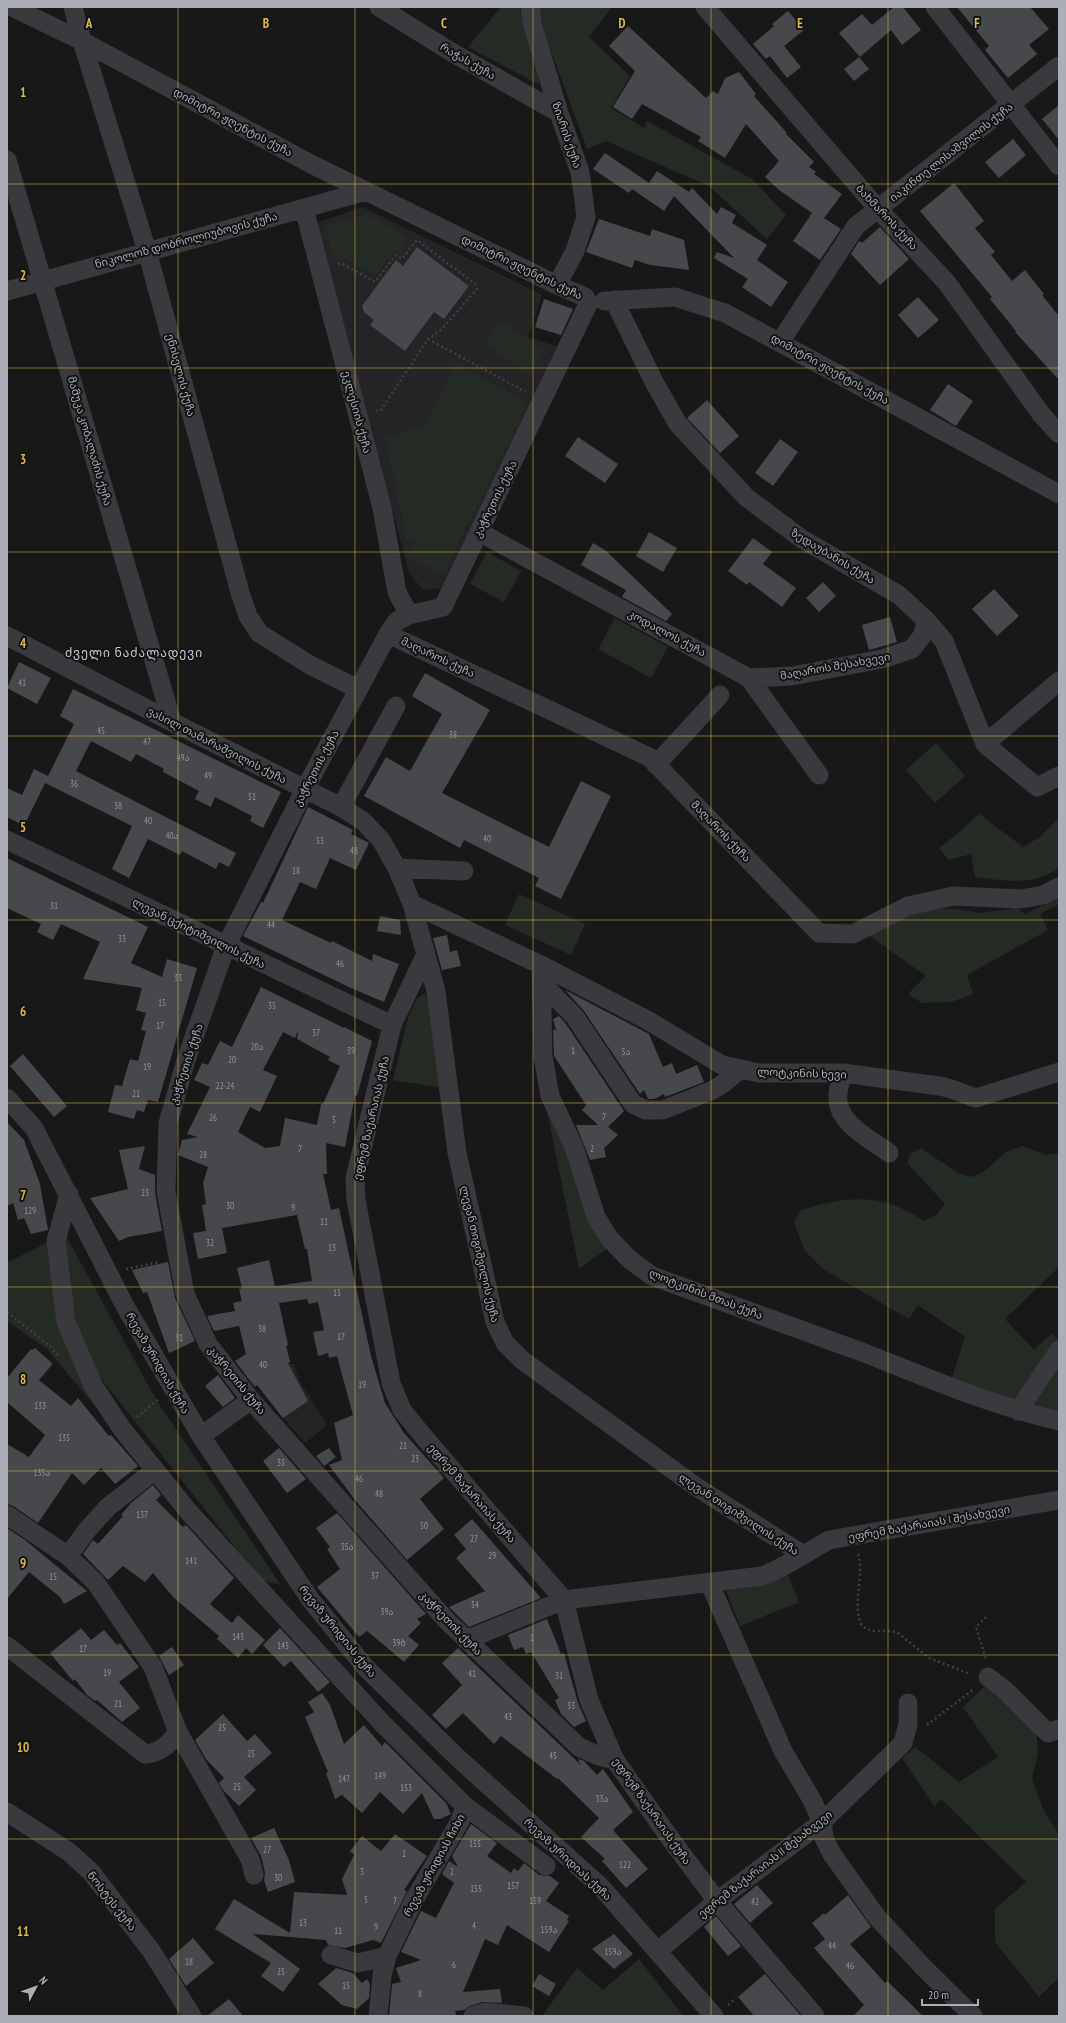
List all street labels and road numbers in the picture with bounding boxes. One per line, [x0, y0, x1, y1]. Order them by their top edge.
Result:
street label: რაჭას ქუჩა [438, 39, 498, 83]
street label: დიმიტრი ჟღენტის ქუჩა [171, 85, 295, 159]
street label: იაკინთე ლისაშვილის ქუჩა [886, 99, 1016, 205]
street label: ზიარის ქუჩა [549, 100, 585, 170]
street label: ბახმაროს ქუჩა [853, 181, 921, 253]
street label: ნიკოლოზ დობროლიუბოვის ქუჩა [93, 209, 279, 271]
street label: დიმიტრი ჟღენტის ქუჩა [459, 232, 585, 302]
street label: დიმიტრი ჟღენტის ქუჩა [768, 331, 892, 407]
street label: ენისელის ქუჩა [163, 332, 199, 418]
street label: ეკლესიის ქუჩა [339, 369, 375, 455]
street label: მამუკა კობალაძის ქუჩა [65, 375, 115, 507]
street label: კაჭრეთის ქუჩა [470, 458, 520, 540]
street label: ზედაუბანის ქუჩა [788, 525, 878, 587]
street label: კოდალოს ქუჩა [626, 607, 708, 659]
street label: მაღაროს ქუჩა [399, 634, 477, 680]
street label: მაღაროს შესახვევი [779, 649, 891, 683]
street label: ვასილ თამარაშვილის ქუჩა [145, 704, 289, 786]
street label: კაჭრეთის ქუჩა [290, 727, 342, 809]
street label: მაღაროს ქუჩა [688, 797, 754, 865]
street label: ლევან ცქიტიშვილის ქუჩა [130, 895, 268, 971]
street label: კაჭრეთის ქუჩა [166, 1022, 206, 1106]
street label: ეფრემ ზაქარაიას ქუჩა [350, 1054, 392, 1182]
street label: ლოტკინის ხევი [757, 1064, 847, 1082]
street label: ლევან თიგიშვილის ქუჩა [457, 1184, 503, 1324]
street label: ლოტკინის მთას ქუჩა [647, 1266, 765, 1322]
street label: რევაზ ურიდიას ქუჩა [123, 1310, 193, 1416]
street label: კაჭრეთის ქუჩა [205, 1343, 269, 1417]
street label: ეფრემ ზაქარაიას ქუჩა [425, 1440, 519, 1546]
street label: ლევან თიგიშვილის ქუჩა [676, 1470, 802, 1558]
street label: ეფრემ ზაქარაიას I შესახვევი [847, 1502, 1011, 1544]
street label: რევაზ ურიდიას ქუჩა [296, 1582, 380, 1680]
street label: კაჭრეთის ქუჩა [417, 1588, 485, 1658]
street label: ეფრემ ზაქარაიას ქუჩა [610, 1755, 694, 1867]
street label: ეფრემ ზაქარაიას II შესახვევი [695, 1807, 835, 1921]
street label: რევაზ ურიდიას ჩიხი [400, 1811, 468, 1919]
street label: რევაზ ურიდიას ქუჩა [521, 1815, 615, 1903]
street label: ნოსტეს ქუჩა [84, 1868, 140, 1934]

